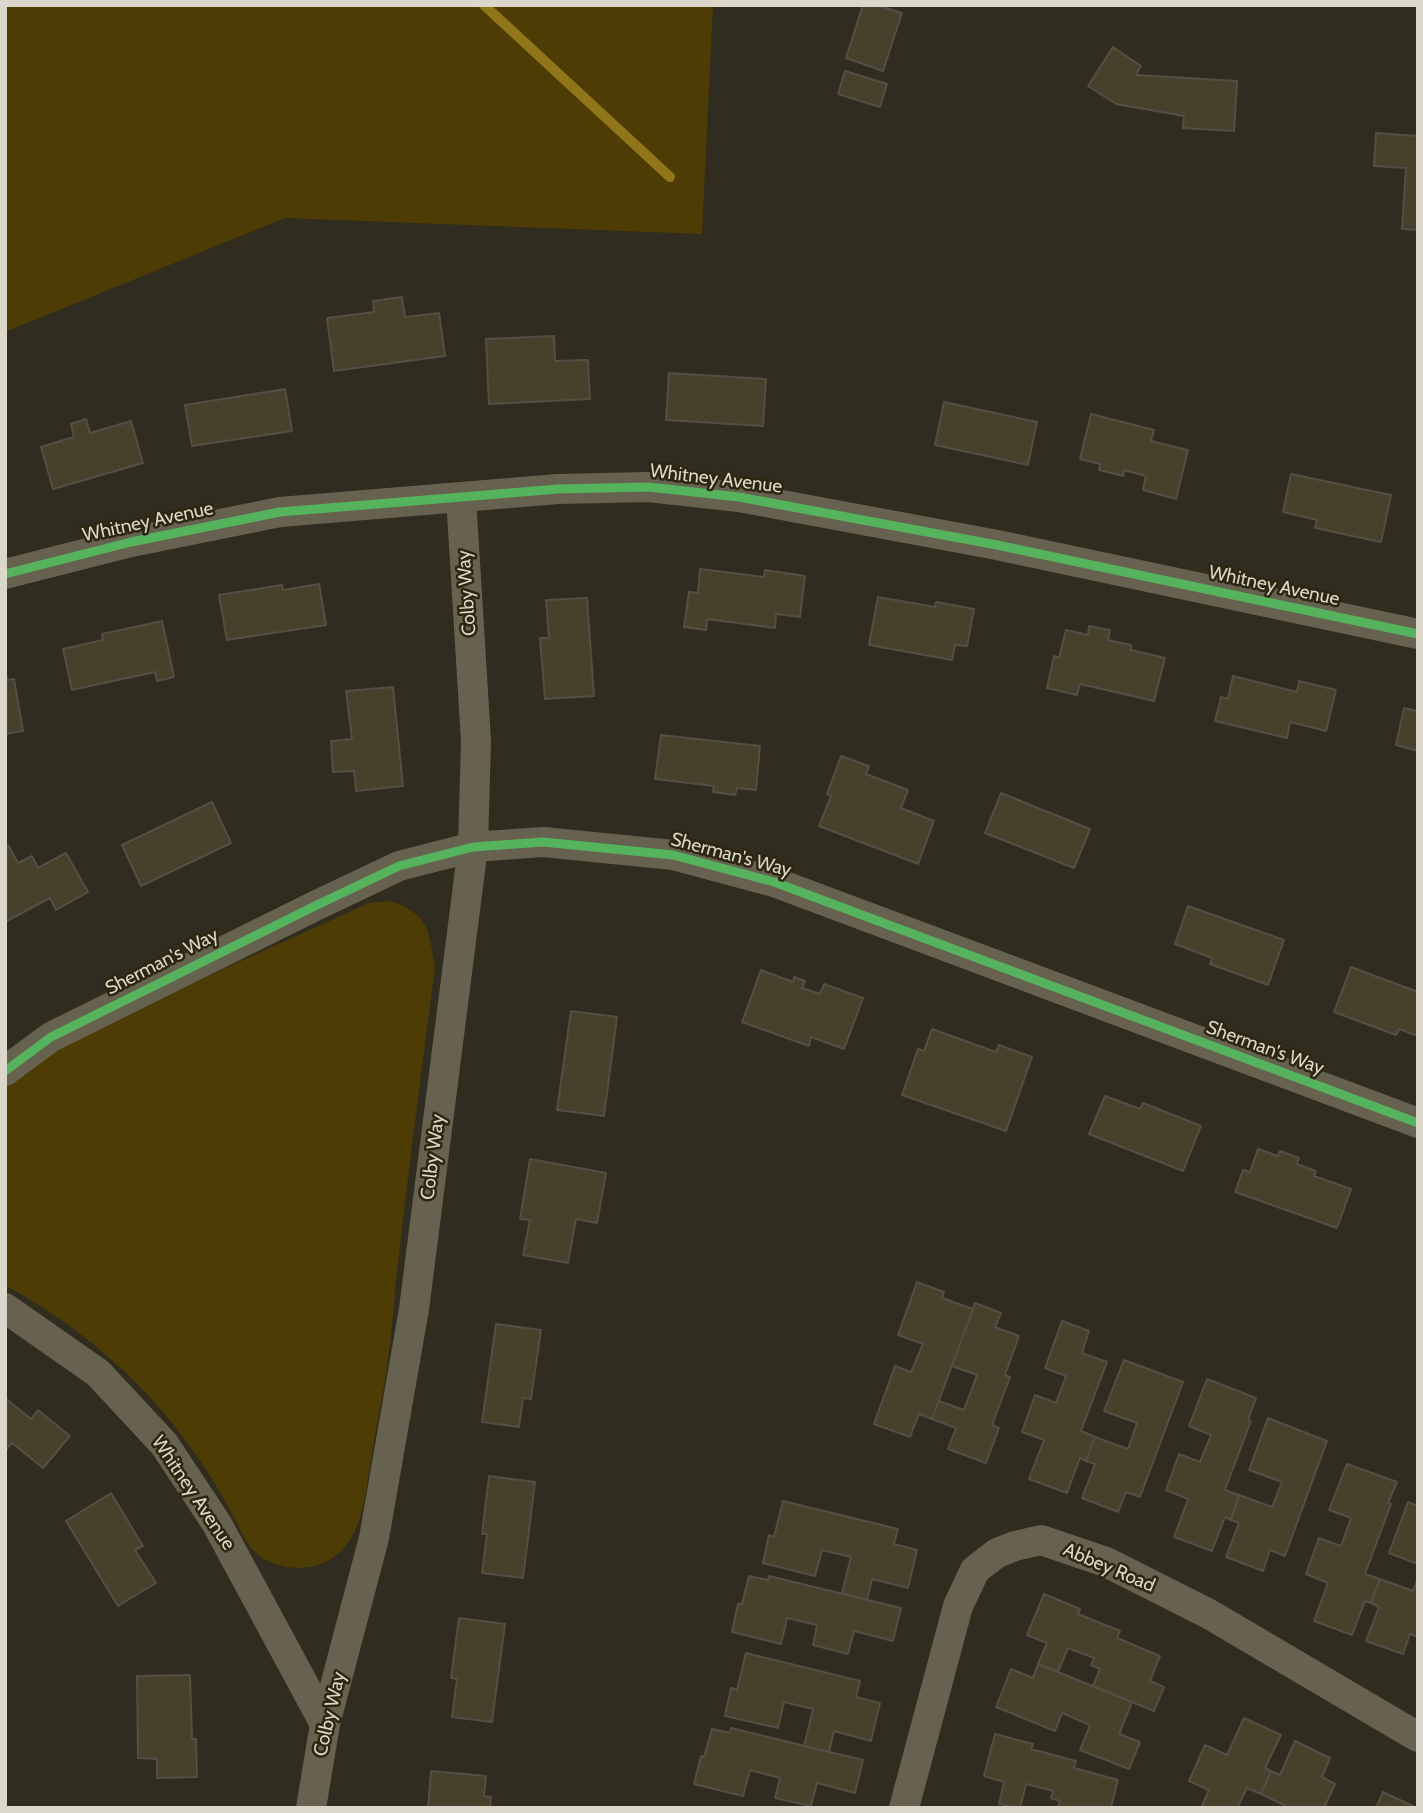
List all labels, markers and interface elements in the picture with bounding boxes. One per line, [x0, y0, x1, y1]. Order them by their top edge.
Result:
street label: Whitney Avenue [649, 460, 783, 498]
street label: Whitney Avenue [81, 497, 215, 547]
street label: Colby Way [453, 549, 481, 637]
street label: Whitney Avenue [1207, 561, 1341, 611]
street label: Sherman's Way [668, 828, 794, 882]
street label: Sherman's Way [102, 924, 222, 1000]
street label: Sherman's Way [1203, 1016, 1327, 1080]
street label: Colby Way [416, 1113, 450, 1201]
street label: Whitney Avenue [146, 1431, 240, 1555]
street label: Abbey Road [1060, 1538, 1158, 1598]
street label: Colby Way [309, 1669, 351, 1759]

